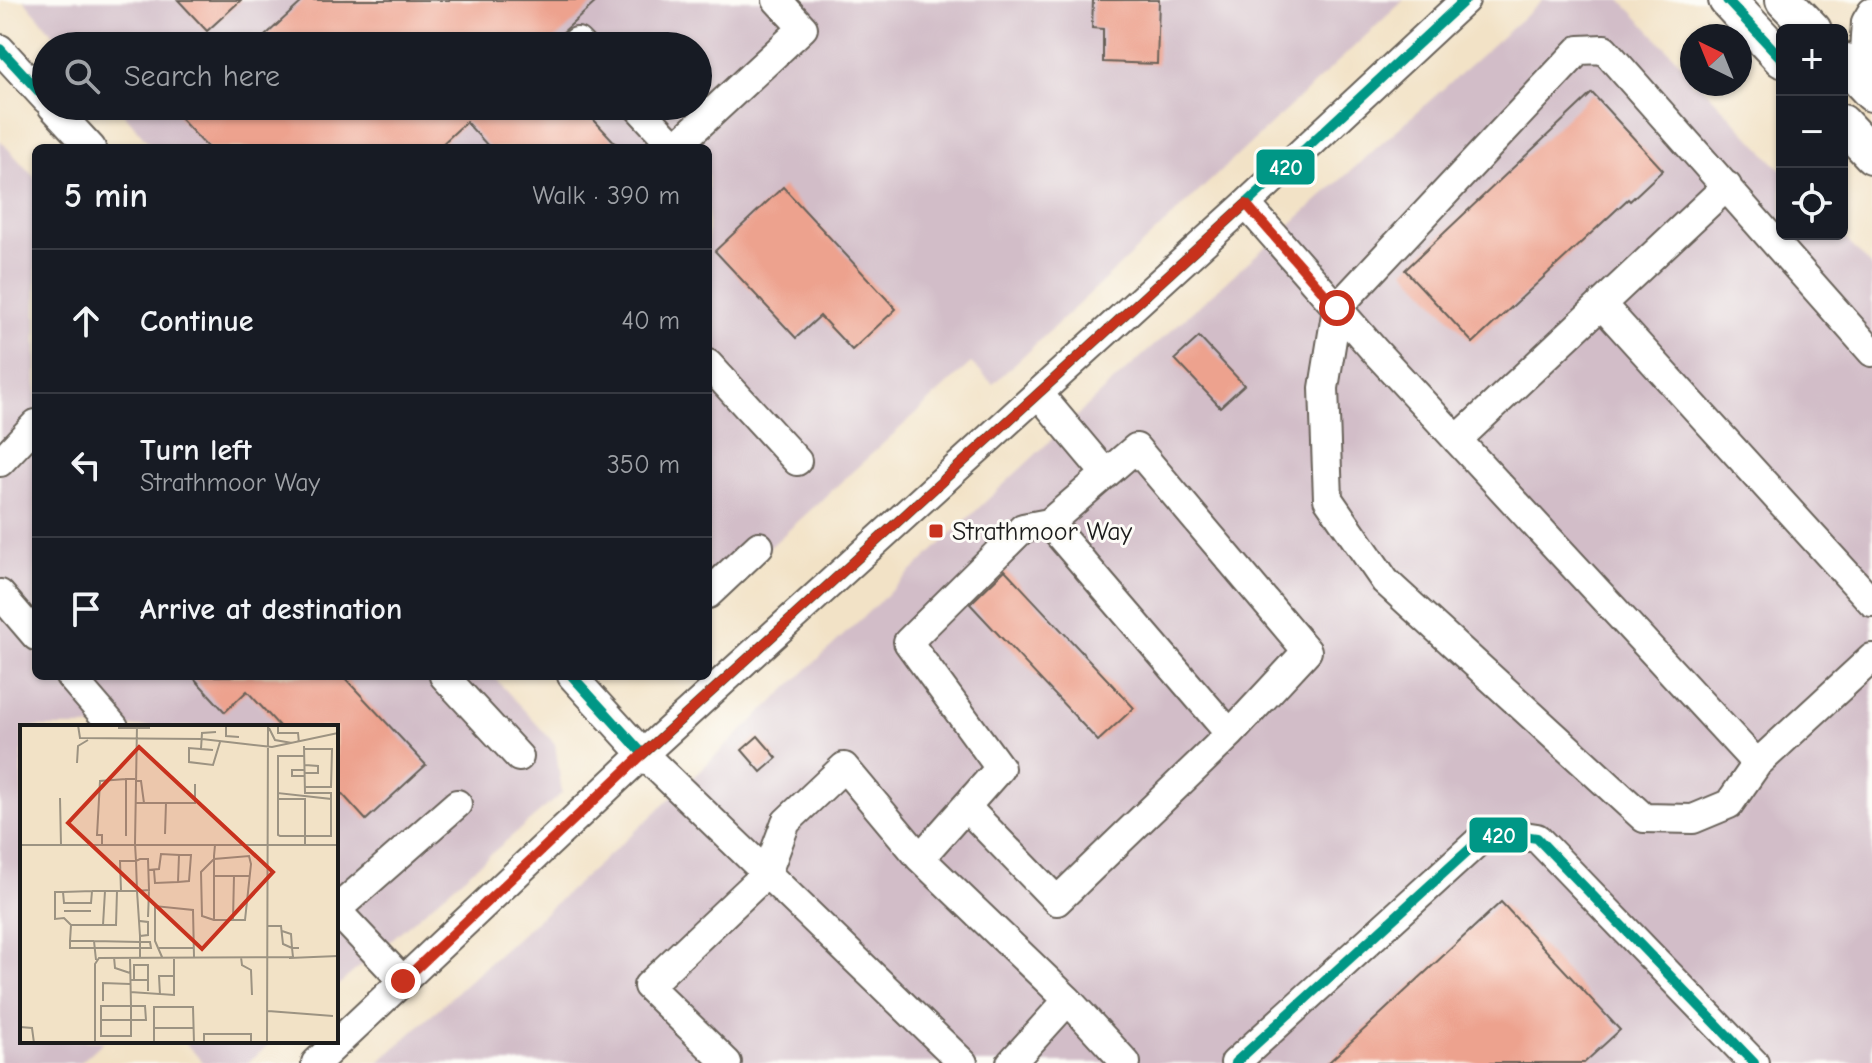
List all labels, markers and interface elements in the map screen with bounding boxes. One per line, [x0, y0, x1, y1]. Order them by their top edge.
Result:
north arrow [1680, 24, 1752, 96]
map controls [1776, 24, 1848, 240]
button: + [1776, 24, 1848, 96]
search box [32, 32, 712, 120]
icon: search [60, 54, 104, 98]
text: Search here [124, 59, 280, 94]
button: − [1776, 96, 1848, 168]
line badge: 420 [1255, 148, 1316, 186]
text: 420 [1269, 155, 1303, 181]
button: locate [1776, 168, 1848, 240]
text: 5 min [64, 176, 148, 216]
text: Walk · 390 m [533, 181, 680, 211]
route start [1319, 290, 1355, 326]
icon: ahead [64, 299, 108, 343]
text: Continue [140, 304, 254, 339]
text: 40 m [621, 306, 680, 336]
text: Turn left [140, 433, 252, 468]
icon: left [64, 443, 108, 487]
text: 350 m [607, 450, 680, 480]
text: Strathmoor Way [140, 468, 320, 498]
place label: Strathmoor Way [952, 517, 1133, 547]
marker: Strathmoor Way [927, 522, 945, 540]
icon: arrive [64, 587, 108, 631]
text: Arrive at destination [140, 592, 402, 627]
inset map [20, 725, 338, 1043]
line badge: 420 [1468, 816, 1529, 854]
text: 420 [1482, 823, 1516, 849]
route end [385, 963, 421, 999]

